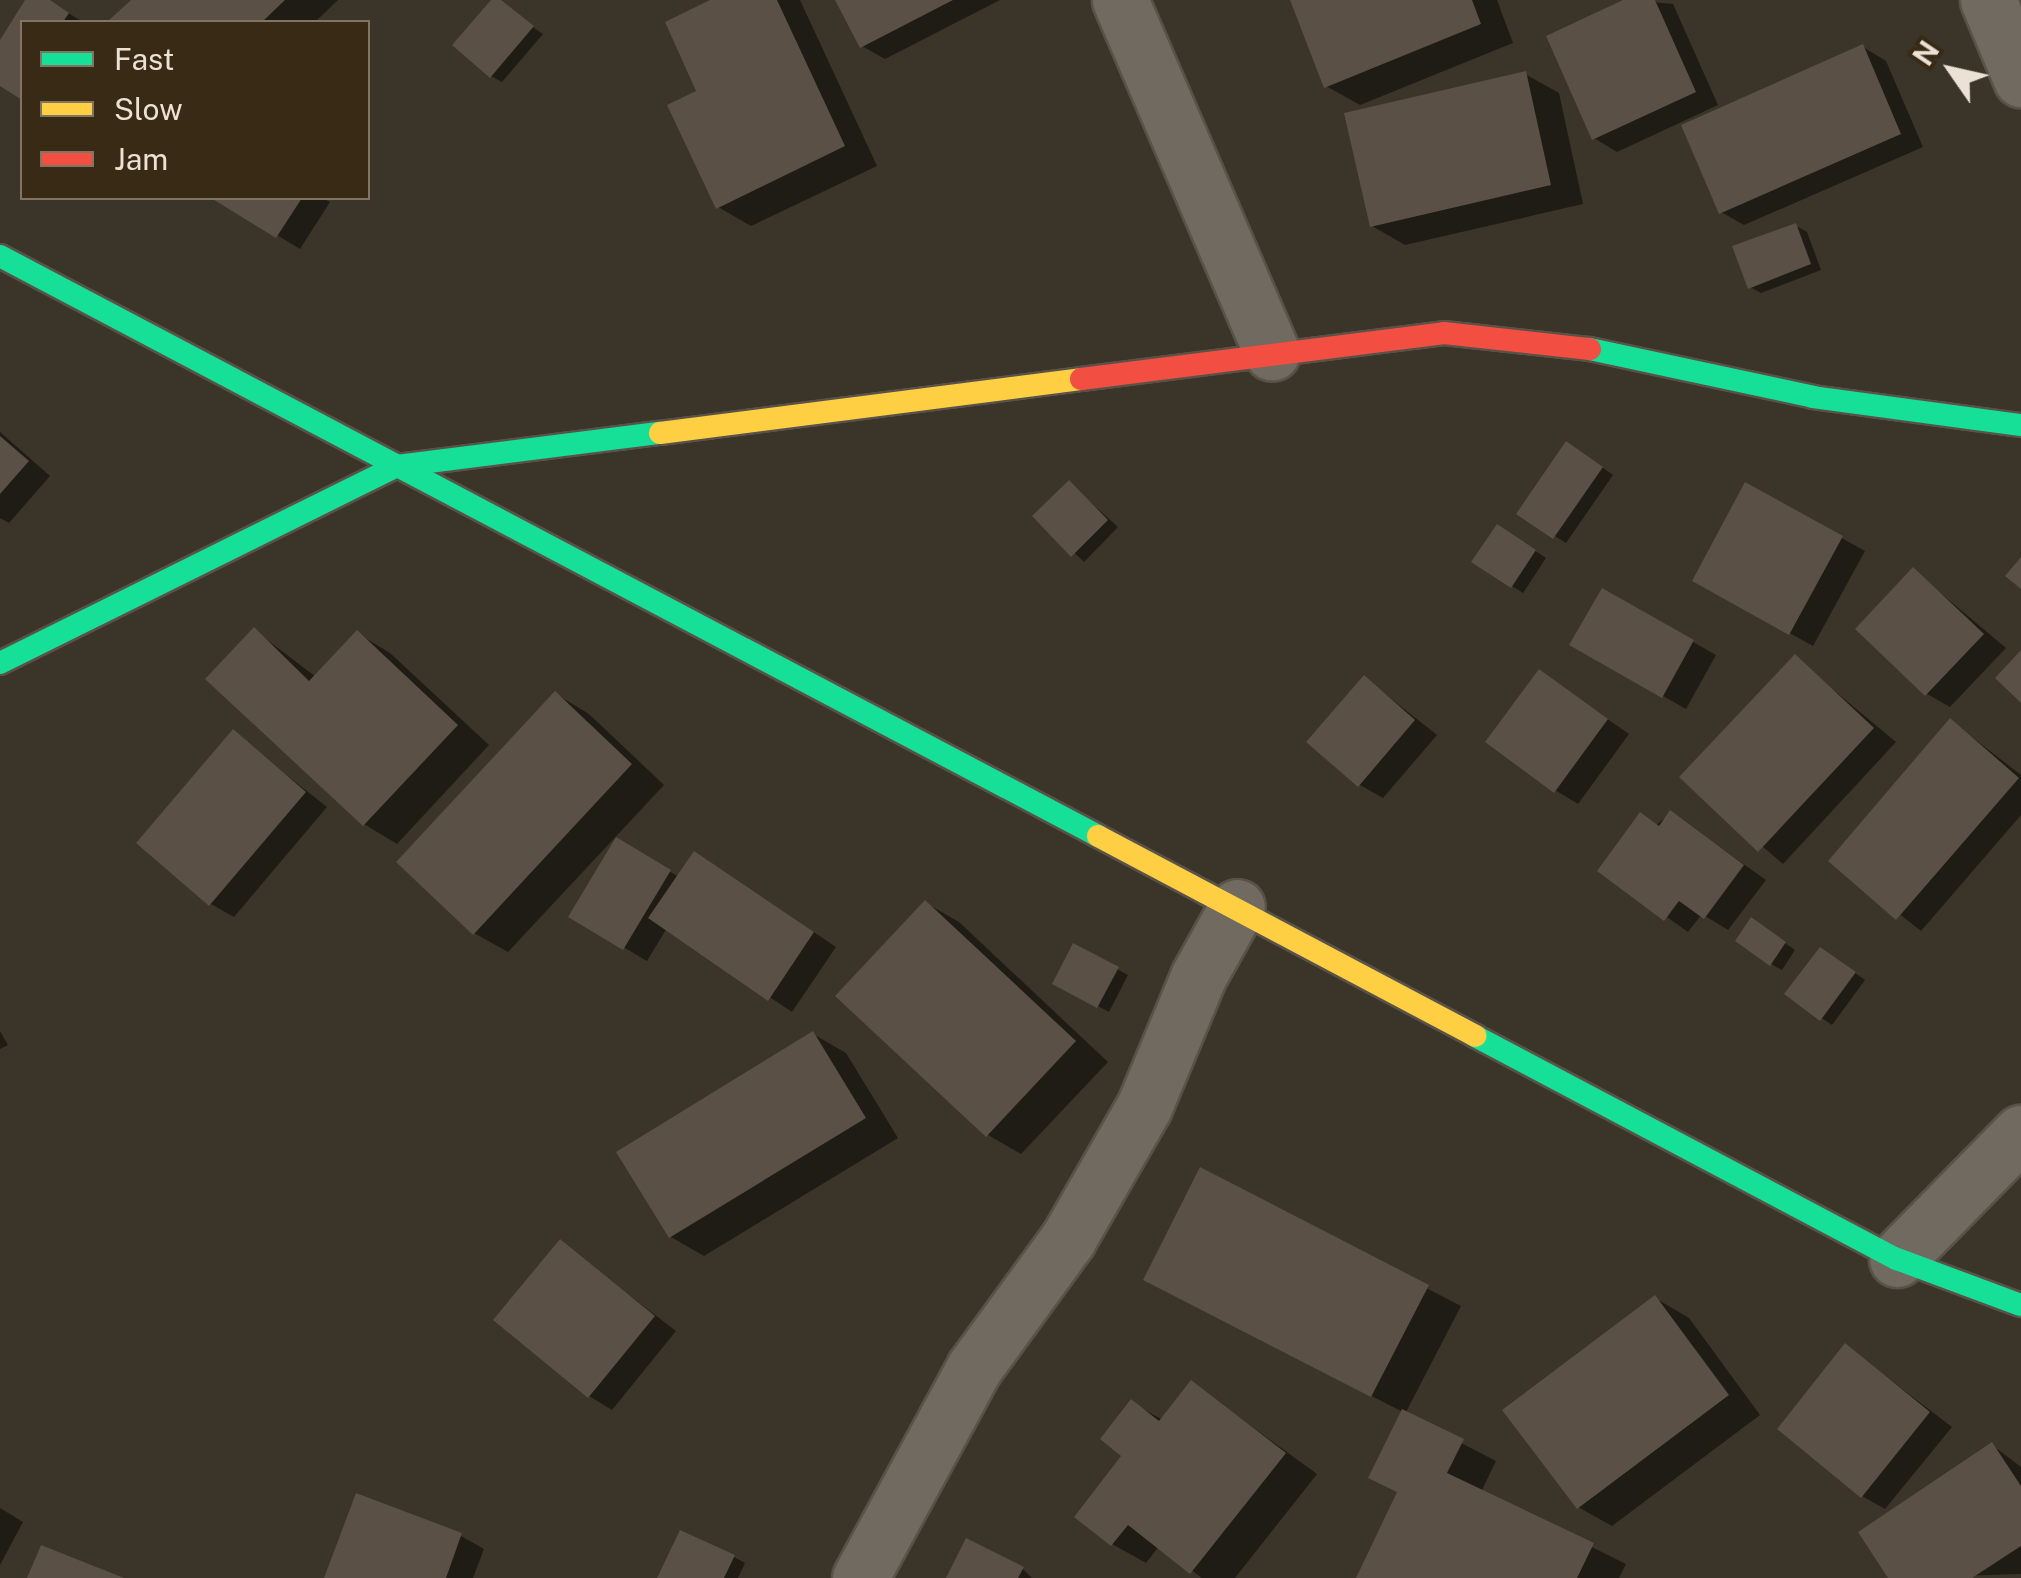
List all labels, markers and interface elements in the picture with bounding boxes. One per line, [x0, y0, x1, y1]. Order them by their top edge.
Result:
legend [20, 20, 370, 200]
north arrow [1901, 20, 2001, 120]
text: N [1906, 35, 1946, 71]
text: Fast [114, 41, 174, 77]
text: Slow [114, 91, 183, 127]
text: Jam [114, 141, 168, 177]

